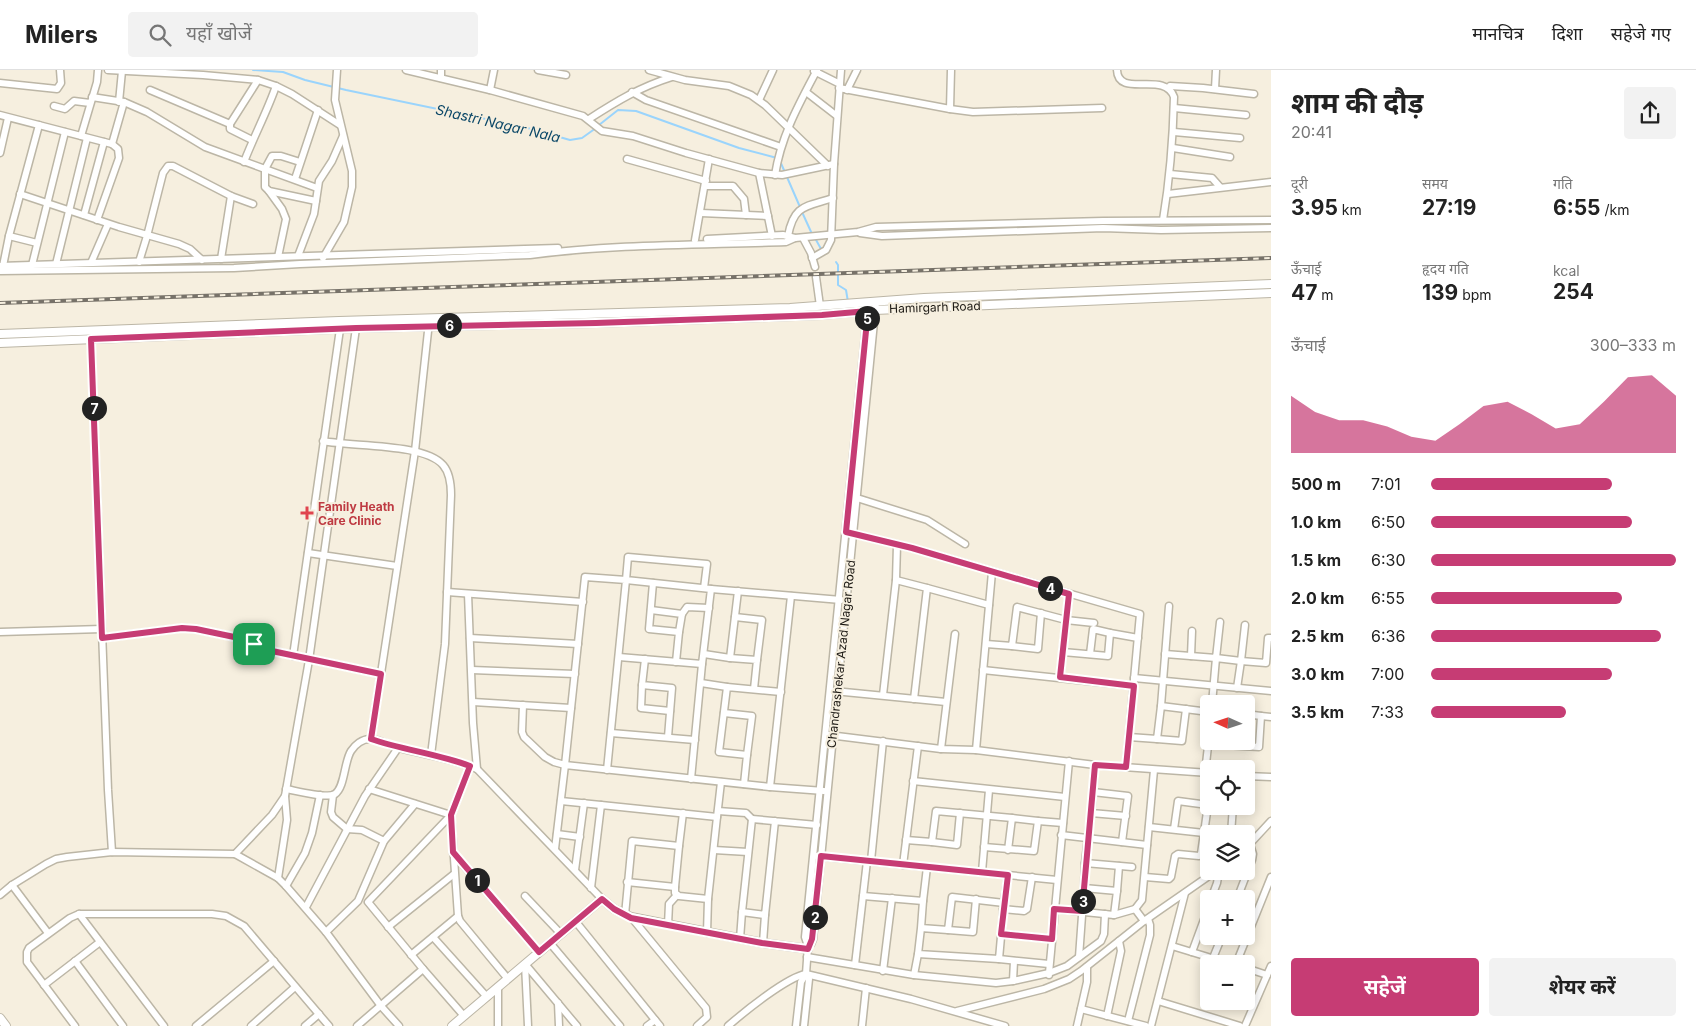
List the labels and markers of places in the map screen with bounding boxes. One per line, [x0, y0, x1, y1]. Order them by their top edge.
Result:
pin: 5 [854, 306, 880, 330]
pin: 6 [436, 312, 462, 338]
pin: 7 [82, 396, 106, 420]
place label: Family Heath Care Clinic [318, 499, 395, 528]
marker: Family Heath Care Clinic [300, 506, 314, 520]
pin: 4 [1038, 576, 1062, 600]
pin [233, 623, 275, 665]
pin: 1 [464, 868, 490, 892]
pin: 3 [1070, 888, 1096, 914]
pin: 2 [802, 904, 828, 930]

